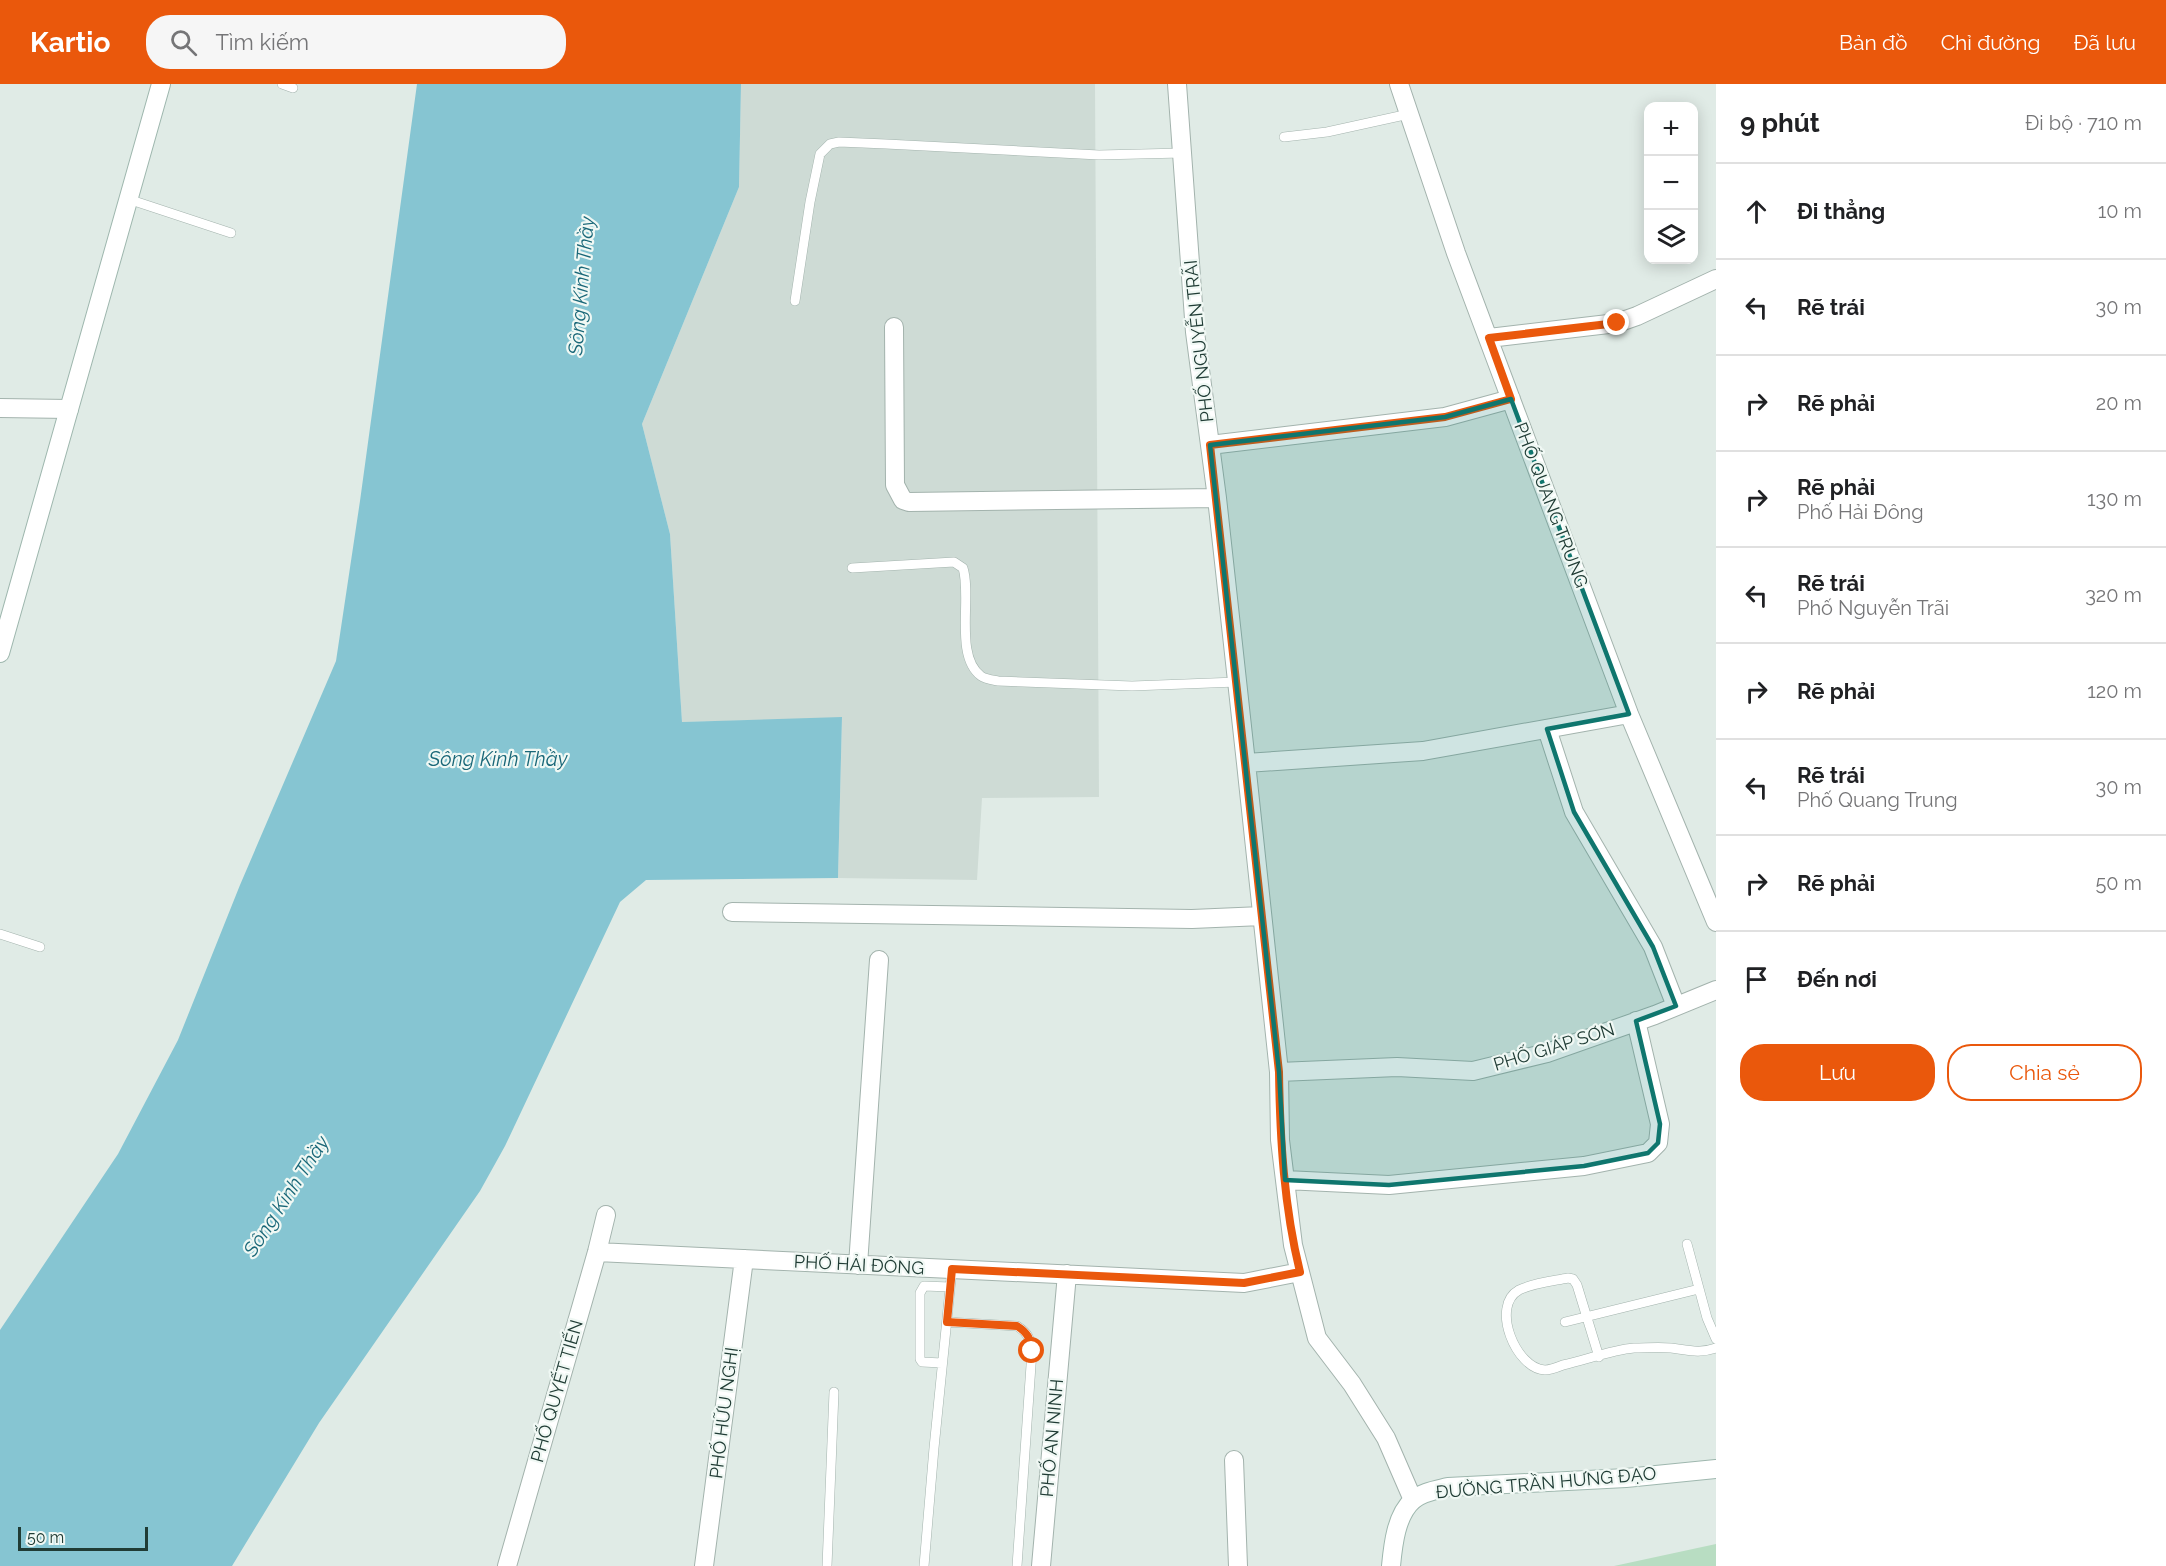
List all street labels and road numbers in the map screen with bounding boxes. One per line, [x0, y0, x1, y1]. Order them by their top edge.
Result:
street label: PHỐ NGUYỄN TRÃI [1178, 259, 1217, 423]
street label: PHỐ QUANG TRUNG [1510, 419, 1595, 590]
street label: PHỐ GIÁP SƠN [1490, 1016, 1617, 1075]
street label: PHỐ HẢI ĐÔNG [793, 1249, 925, 1278]
street label: PHỐ QUYẾT TIẾN [524, 1317, 587, 1464]
street label: PHỐ HỮU NGHỊ [703, 1346, 742, 1480]
street label: PHỐ AN NINH [1034, 1378, 1067, 1498]
street label: ĐƯỜNG TRẦN HƯNG ĐẠO [1435, 1461, 1657, 1503]

